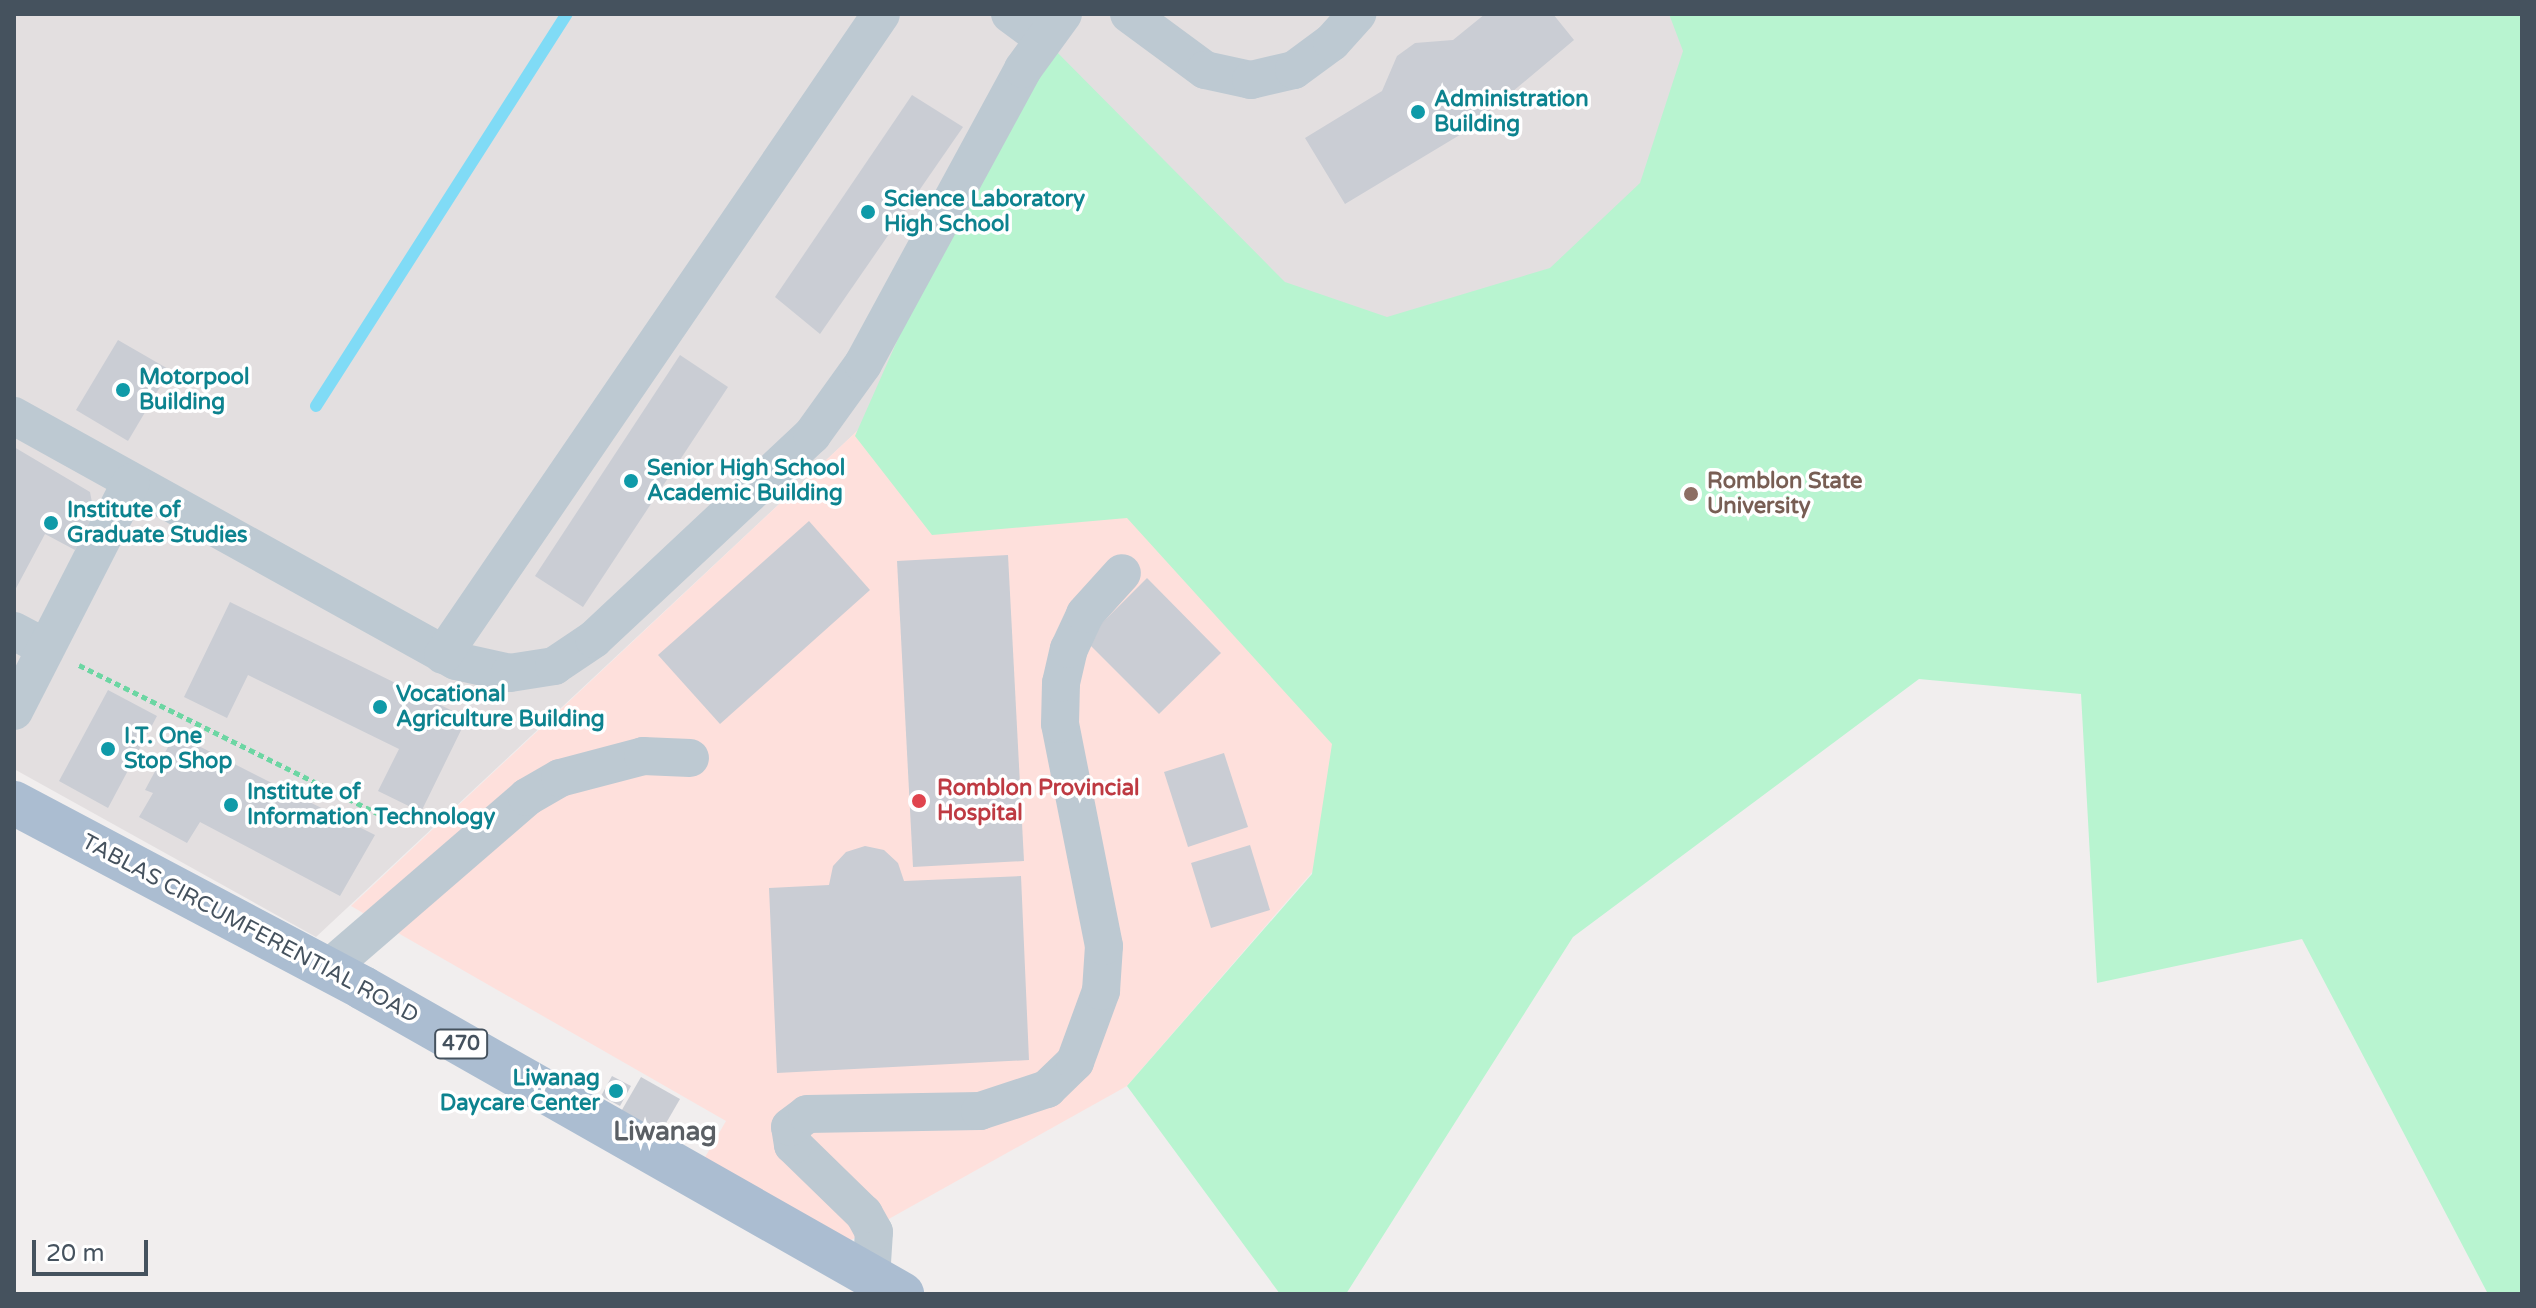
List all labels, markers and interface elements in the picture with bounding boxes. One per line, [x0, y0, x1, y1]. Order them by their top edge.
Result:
place label: Administration Building [1434, 86, 1589, 138]
marker: Administration Building [1409, 103, 1427, 121]
place label: Science Laboratory High School [884, 186, 1085, 238]
marker: Science Laboratory High School [859, 203, 877, 221]
place label: Motorpool Building [139, 364, 249, 416]
marker: Motorpool Building [114, 381, 132, 399]
place label: Senior High School Academic Building [647, 455, 845, 506]
place label: Romblon State University [1707, 468, 1862, 520]
marker: Senior High School Academic Building [622, 472, 640, 490]
marker: Romblon State University [1682, 485, 1700, 503]
place label: Institute of Graduate Studies [67, 497, 247, 548]
marker: Institute of Graduate Studies [42, 514, 60, 532]
place label: Vocational Agriculture Building [396, 681, 605, 732]
marker: Vocational Agriculture Building [371, 698, 389, 716]
place label: I.T. One Stop Shop [124, 723, 232, 774]
marker: I.T. One Stop Shop [99, 740, 117, 758]
place label: Romblon Provincial Hospital [937, 775, 1140, 826]
place label: Institute of Information Technology [247, 779, 495, 830]
marker: Romblon Provincial Hospital [908, 790, 930, 812]
marker: Institute of Information Technology [222, 796, 240, 814]
street label: TABLAS CIRCUMFERENTIAL ROAD [77, 829, 423, 1029]
road number: 470 [433, 1028, 489, 1060]
place label: Liwanag Daycare Center [440, 1065, 600, 1116]
marker: Liwanag Daycare Center [607, 1082, 625, 1100]
district label: Liwanag [613, 1116, 717, 1148]
scale bar [36, 1224, 152, 1274]
text: 20 m [46, 1239, 104, 1268]

